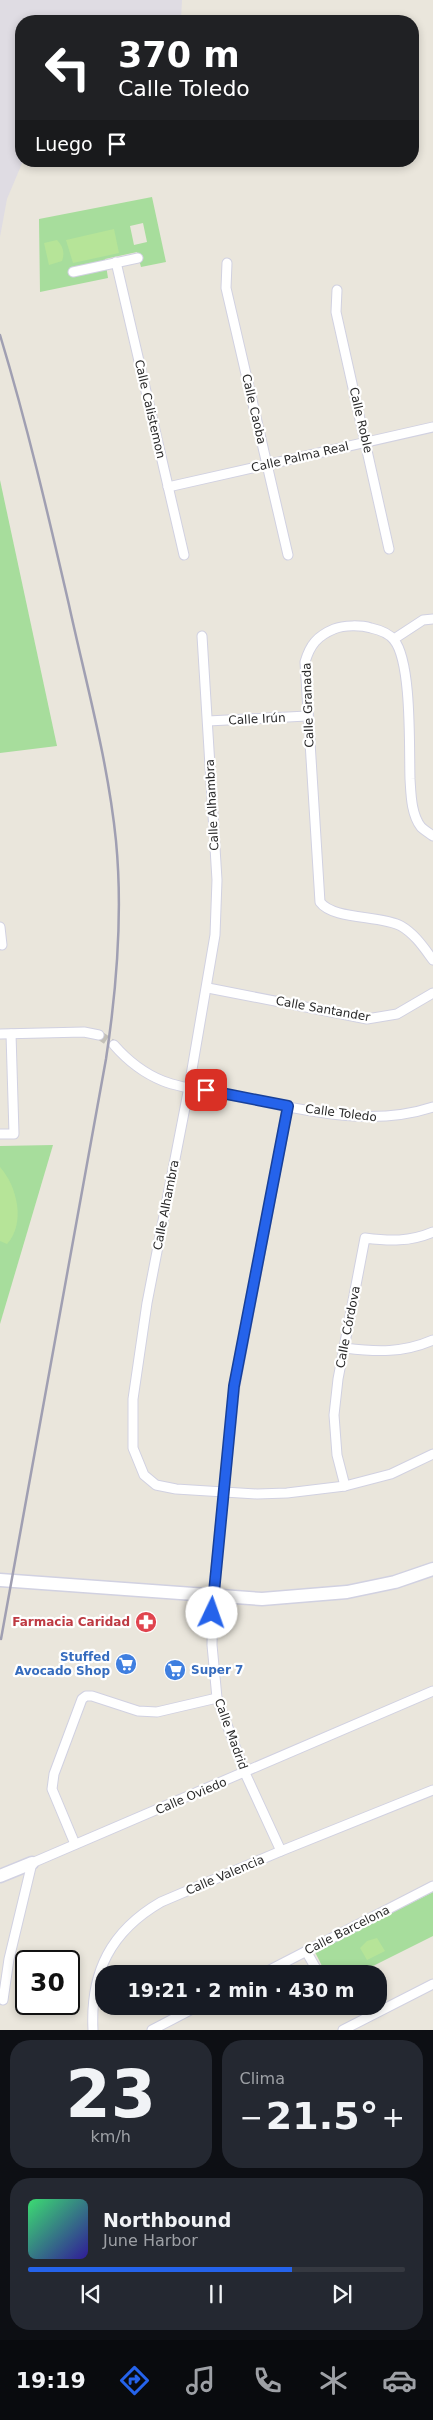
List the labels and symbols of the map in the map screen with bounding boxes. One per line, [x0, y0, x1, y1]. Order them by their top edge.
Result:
street label: Calle Calistemon [132, 358, 168, 460]
street label: Calle Caoba [239, 373, 269, 445]
street label: Calle Roble [347, 386, 375, 454]
street label: Calle Palma Real [250, 439, 350, 475]
street label: Calle Granada [300, 662, 316, 748]
street label: Calle Irún [228, 711, 286, 727]
street label: Calle Alhambra [203, 759, 221, 851]
street label: Calle Santander [275, 994, 371, 1024]
pin [185, 1069, 227, 1111]
street label: Calle Toledo [304, 1102, 378, 1124]
street label: Calle Alhambra [150, 1159, 182, 1251]
street label: Calle Córdova [333, 1285, 363, 1369]
position arrow [185, 1586, 237, 1638]
pharmacy icon: Farmacia Caridad [134, 1610, 158, 1634]
place label: Farmacia Caridad [12, 1615, 130, 1629]
place label: Stuffed Avocado Shop [15, 1650, 110, 1678]
supermarket icon: Stuffed Avocado Shop [114, 1652, 138, 1676]
supermarket icon: Super 7 [163, 1658, 187, 1682]
place label: Super 7 [191, 1663, 243, 1677]
street label: Calle Madrid [212, 1696, 250, 1772]
street label: Calle Oviedo [153, 1775, 229, 1817]
street label: Calle Valencia [184, 1852, 266, 1898]
street label: Calle Barcelona [302, 1903, 392, 1957]
speed limit sign: 30 [15, 1950, 80, 2015]

